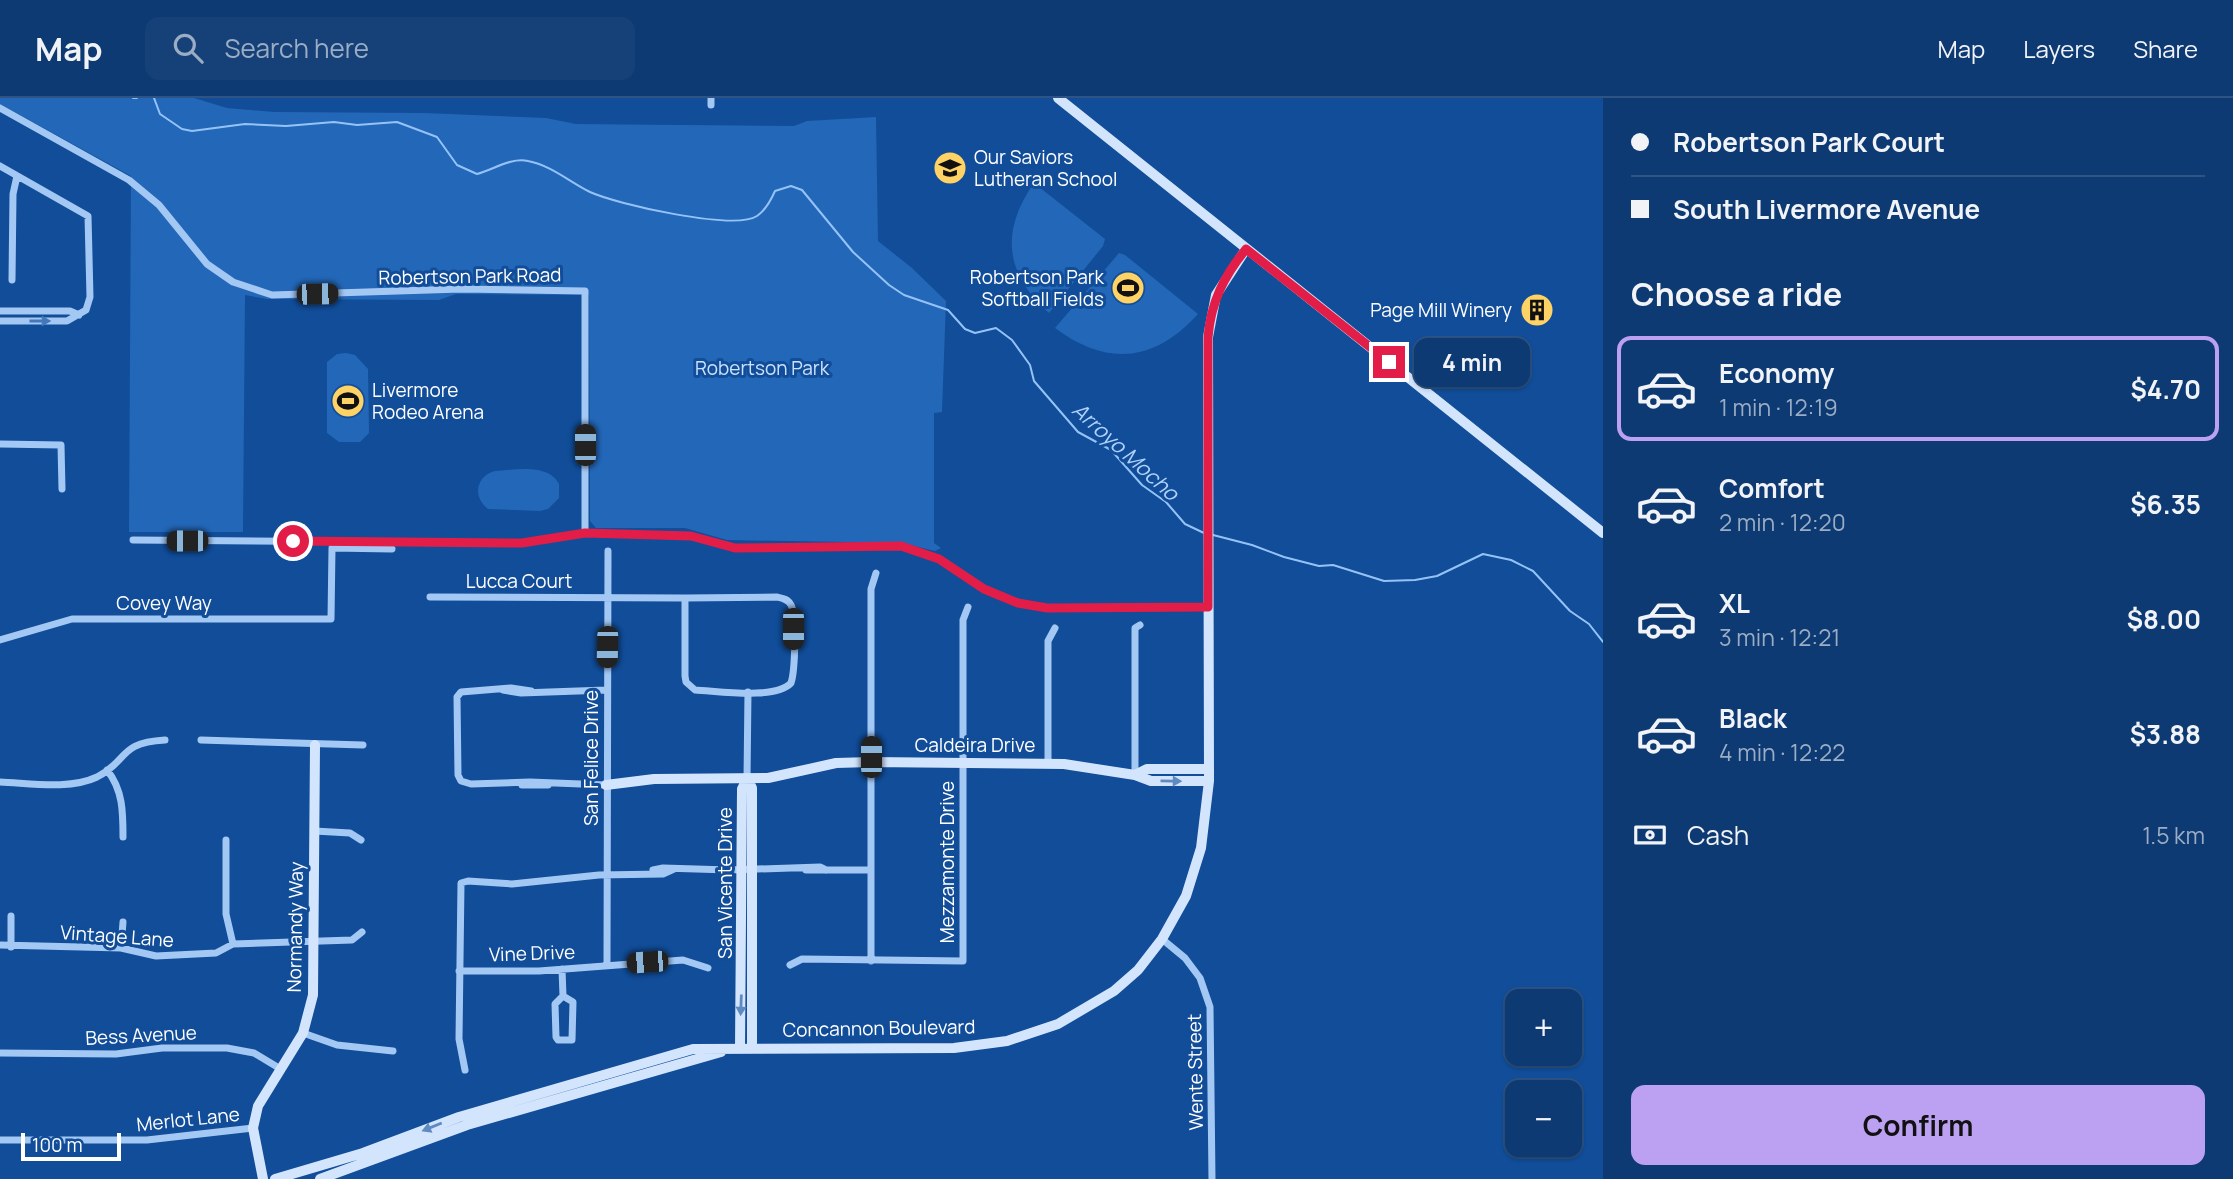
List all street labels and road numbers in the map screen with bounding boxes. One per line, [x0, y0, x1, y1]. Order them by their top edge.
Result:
street label: Robertson Park Road [378, 261, 562, 291]
street label: Lucca Court [466, 568, 572, 594]
street label: Covey Way [116, 590, 212, 616]
street label: San Felice Drive [578, 690, 604, 826]
street label: Caldeira Drive [915, 732, 1035, 758]
street label: Mezzamonte Drive [934, 781, 960, 943]
street label: San Vicente Drive [712, 807, 738, 959]
street label: Normandy Way [281, 861, 309, 993]
street label: Vintage Lane [59, 919, 175, 953]
street label: Vine Drive [489, 939, 575, 967]
street label: Concannon Boulevard [782, 1013, 976, 1043]
street label: Wente Street [1181, 1013, 1209, 1131]
street label: Bess Avenue [85, 1019, 197, 1051]
street label: Merlot Lane [135, 1101, 241, 1137]

